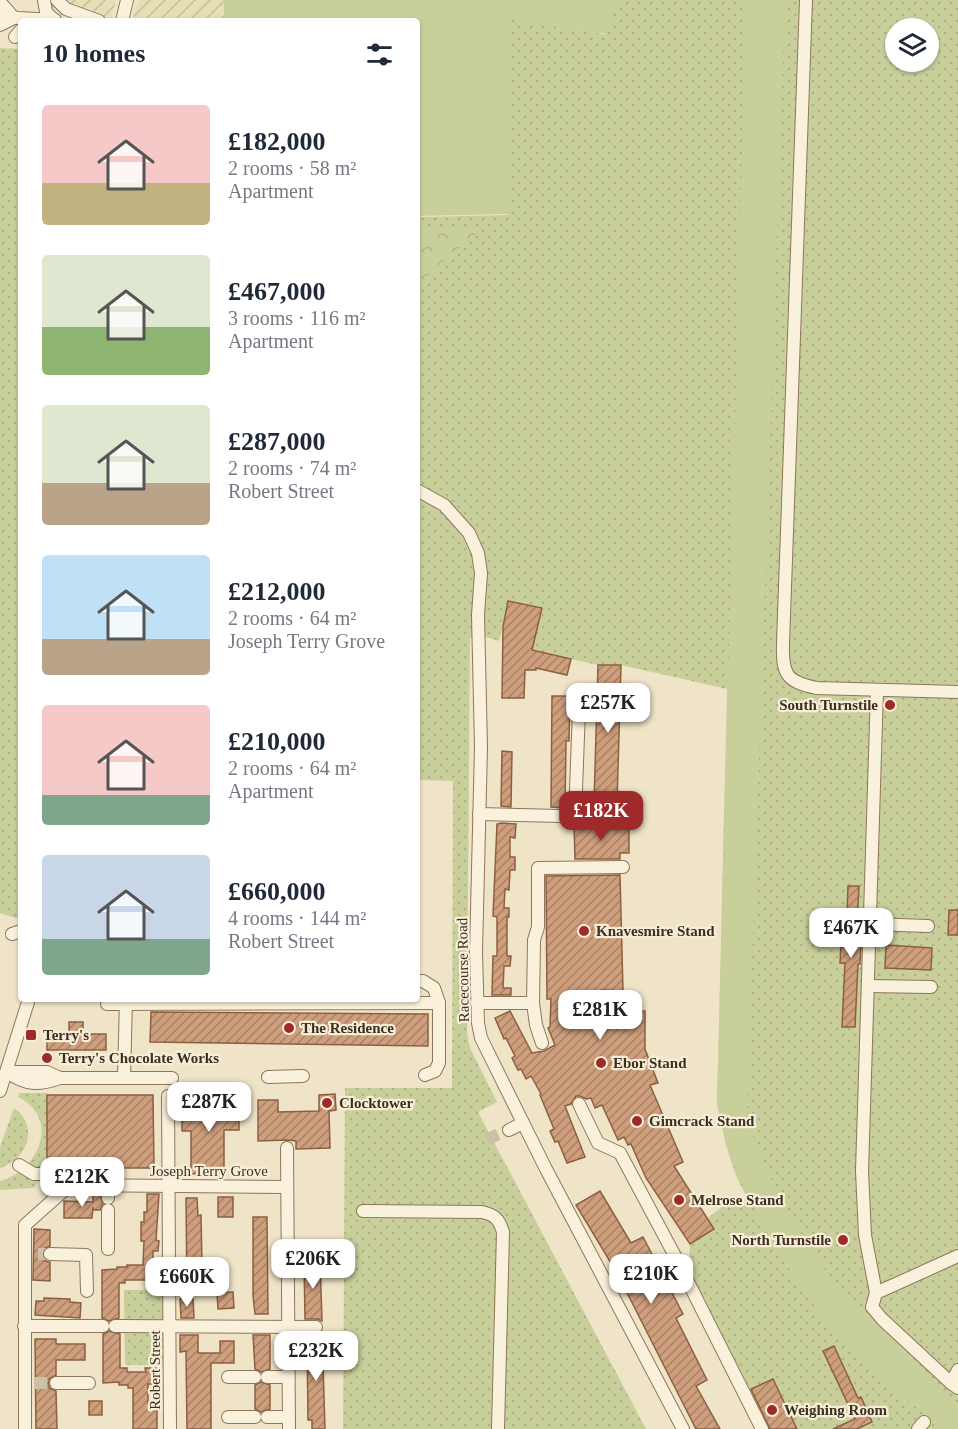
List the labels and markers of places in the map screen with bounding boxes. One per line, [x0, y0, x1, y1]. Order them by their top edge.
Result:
pin: £257K [566, 683, 650, 734]
place label: South Turnstile [779, 697, 878, 713]
marker: South Turnstile [883, 698, 897, 712]
pin: £182K [559, 791, 643, 842]
pin: £467K [809, 908, 893, 959]
place label: Knavesmire Stand [596, 923, 715, 939]
marker: Knavesmire Stand [577, 924, 591, 938]
pin: £281K [558, 990, 642, 1041]
place label: The Residence [301, 1020, 394, 1036]
marker: The Residence [282, 1021, 296, 1035]
place label: Terry's [43, 1027, 89, 1043]
marker: Terry's [24, 1028, 38, 1042]
place label: Terry's Chocolate Works [59, 1050, 219, 1066]
marker: Terry's Chocolate Works [40, 1051, 54, 1065]
place label: Ebor Stand [613, 1055, 687, 1071]
marker: Ebor Stand [594, 1056, 608, 1070]
pin: £287K [167, 1082, 251, 1133]
place label: Clocktower [339, 1095, 413, 1111]
marker: Clocktower [320, 1096, 334, 1110]
place label: Gimcrack Stand [649, 1113, 755, 1129]
marker: Gimcrack Stand [630, 1114, 644, 1128]
pin: £212K [40, 1157, 124, 1208]
place label: Melrose Stand [691, 1192, 784, 1208]
marker: Melrose Stand [672, 1193, 686, 1207]
place label: North Turnstile [731, 1232, 831, 1248]
marker: North Turnstile [836, 1233, 850, 1247]
pin: £206K [271, 1239, 355, 1290]
pin: £210K [609, 1254, 693, 1305]
pin: £660K [145, 1257, 229, 1308]
pin: £232K [274, 1331, 358, 1382]
place label: Weighing Room [784, 1402, 887, 1418]
marker: Weighing Room [765, 1403, 779, 1417]

